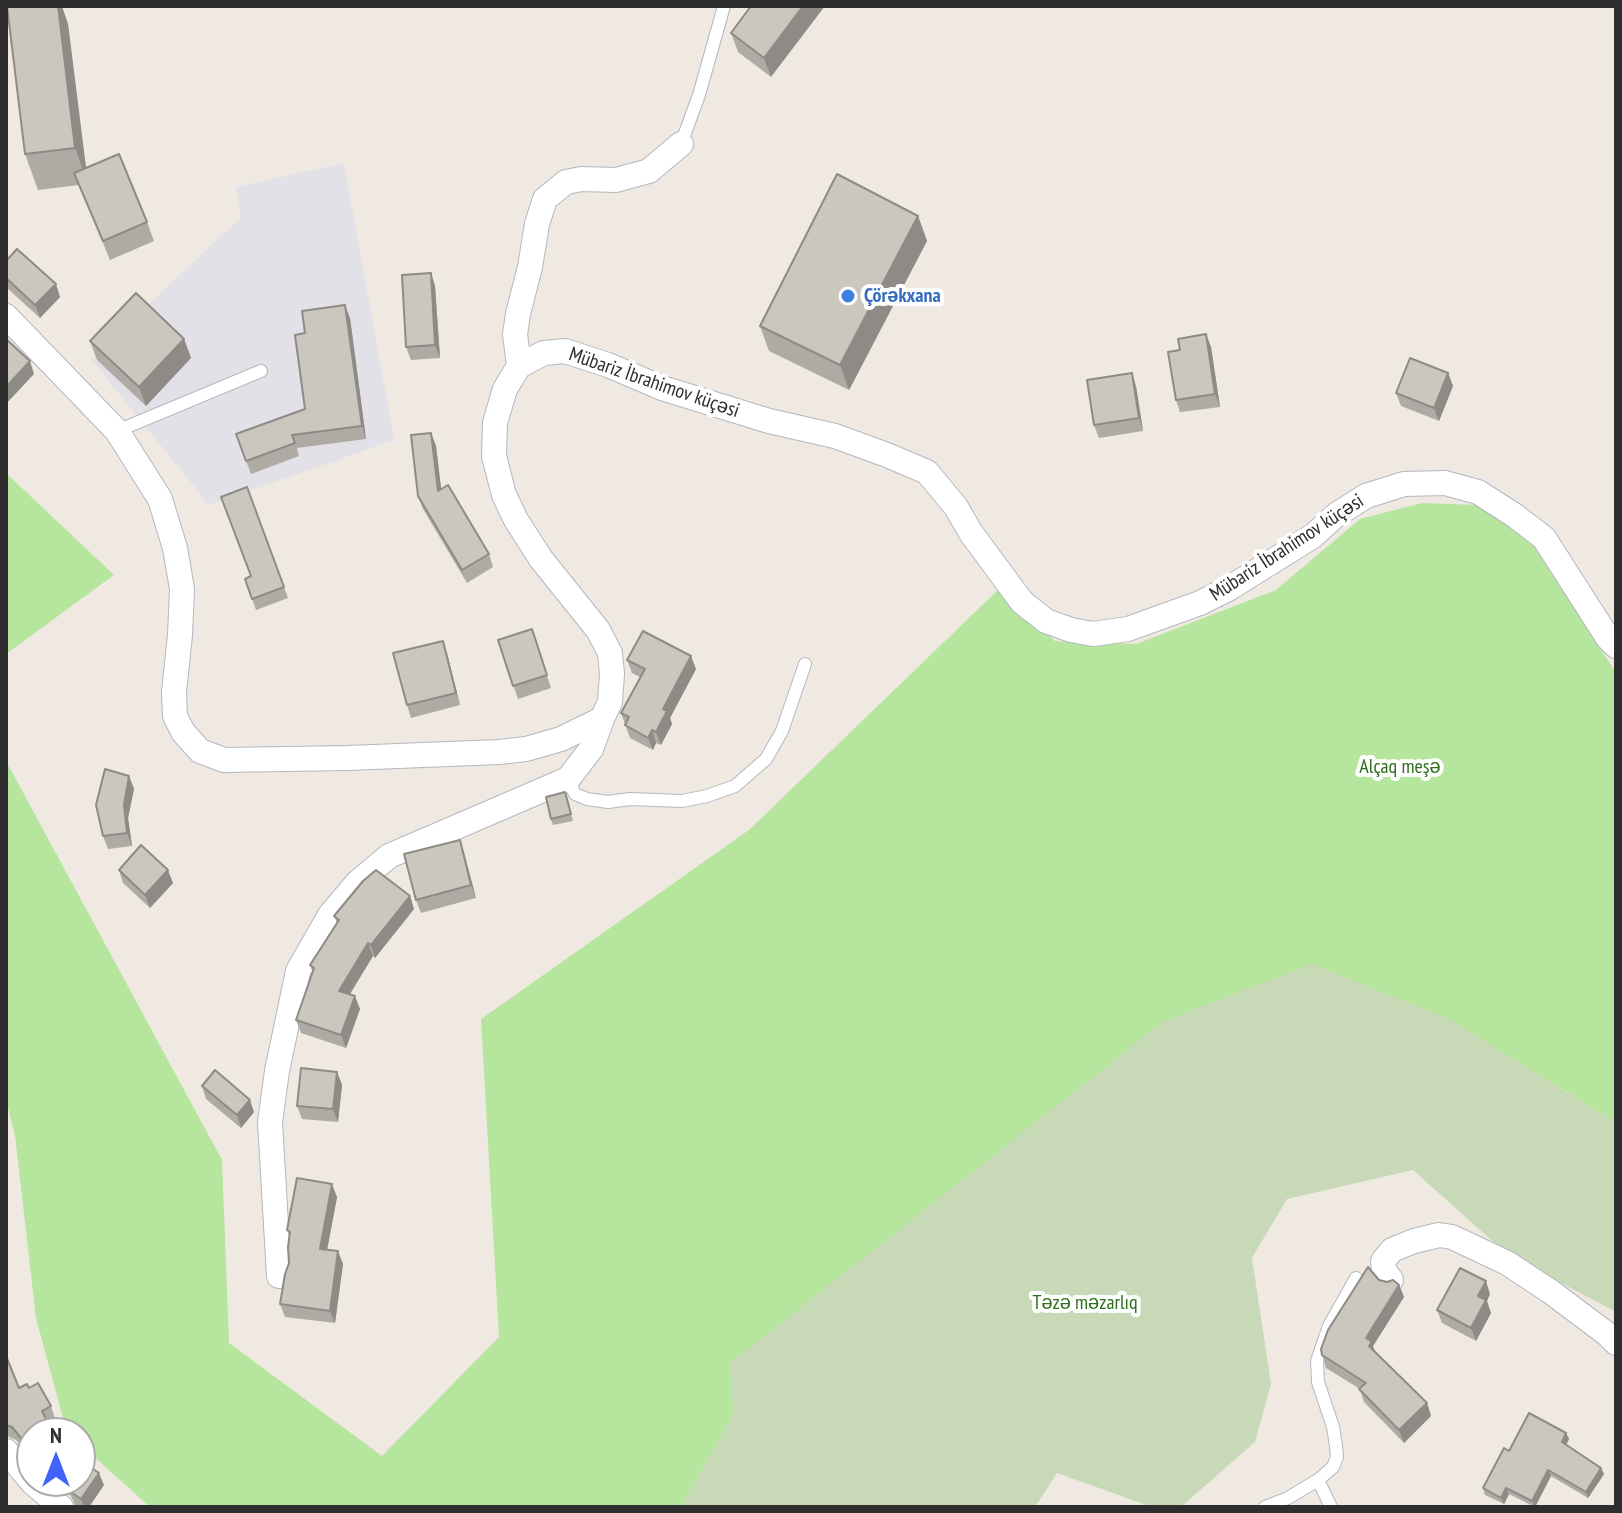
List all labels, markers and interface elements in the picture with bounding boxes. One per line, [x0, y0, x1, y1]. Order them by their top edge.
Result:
place label: Çörəkxana [864, 284, 941, 308]
marker: Çörəkxana [839, 287, 857, 305]
street label: Mübariz İbrahimov küçəsi [566, 343, 742, 423]
street label: Mübariz İbrahimov küçəsi [1206, 489, 1368, 607]
park label: Alçaq meşə [1359, 755, 1441, 779]
park label: Təzə məzarlıq [1032, 1291, 1138, 1315]
north arrow [16, 1417, 96, 1497]
text: N [50, 1421, 62, 1449]

